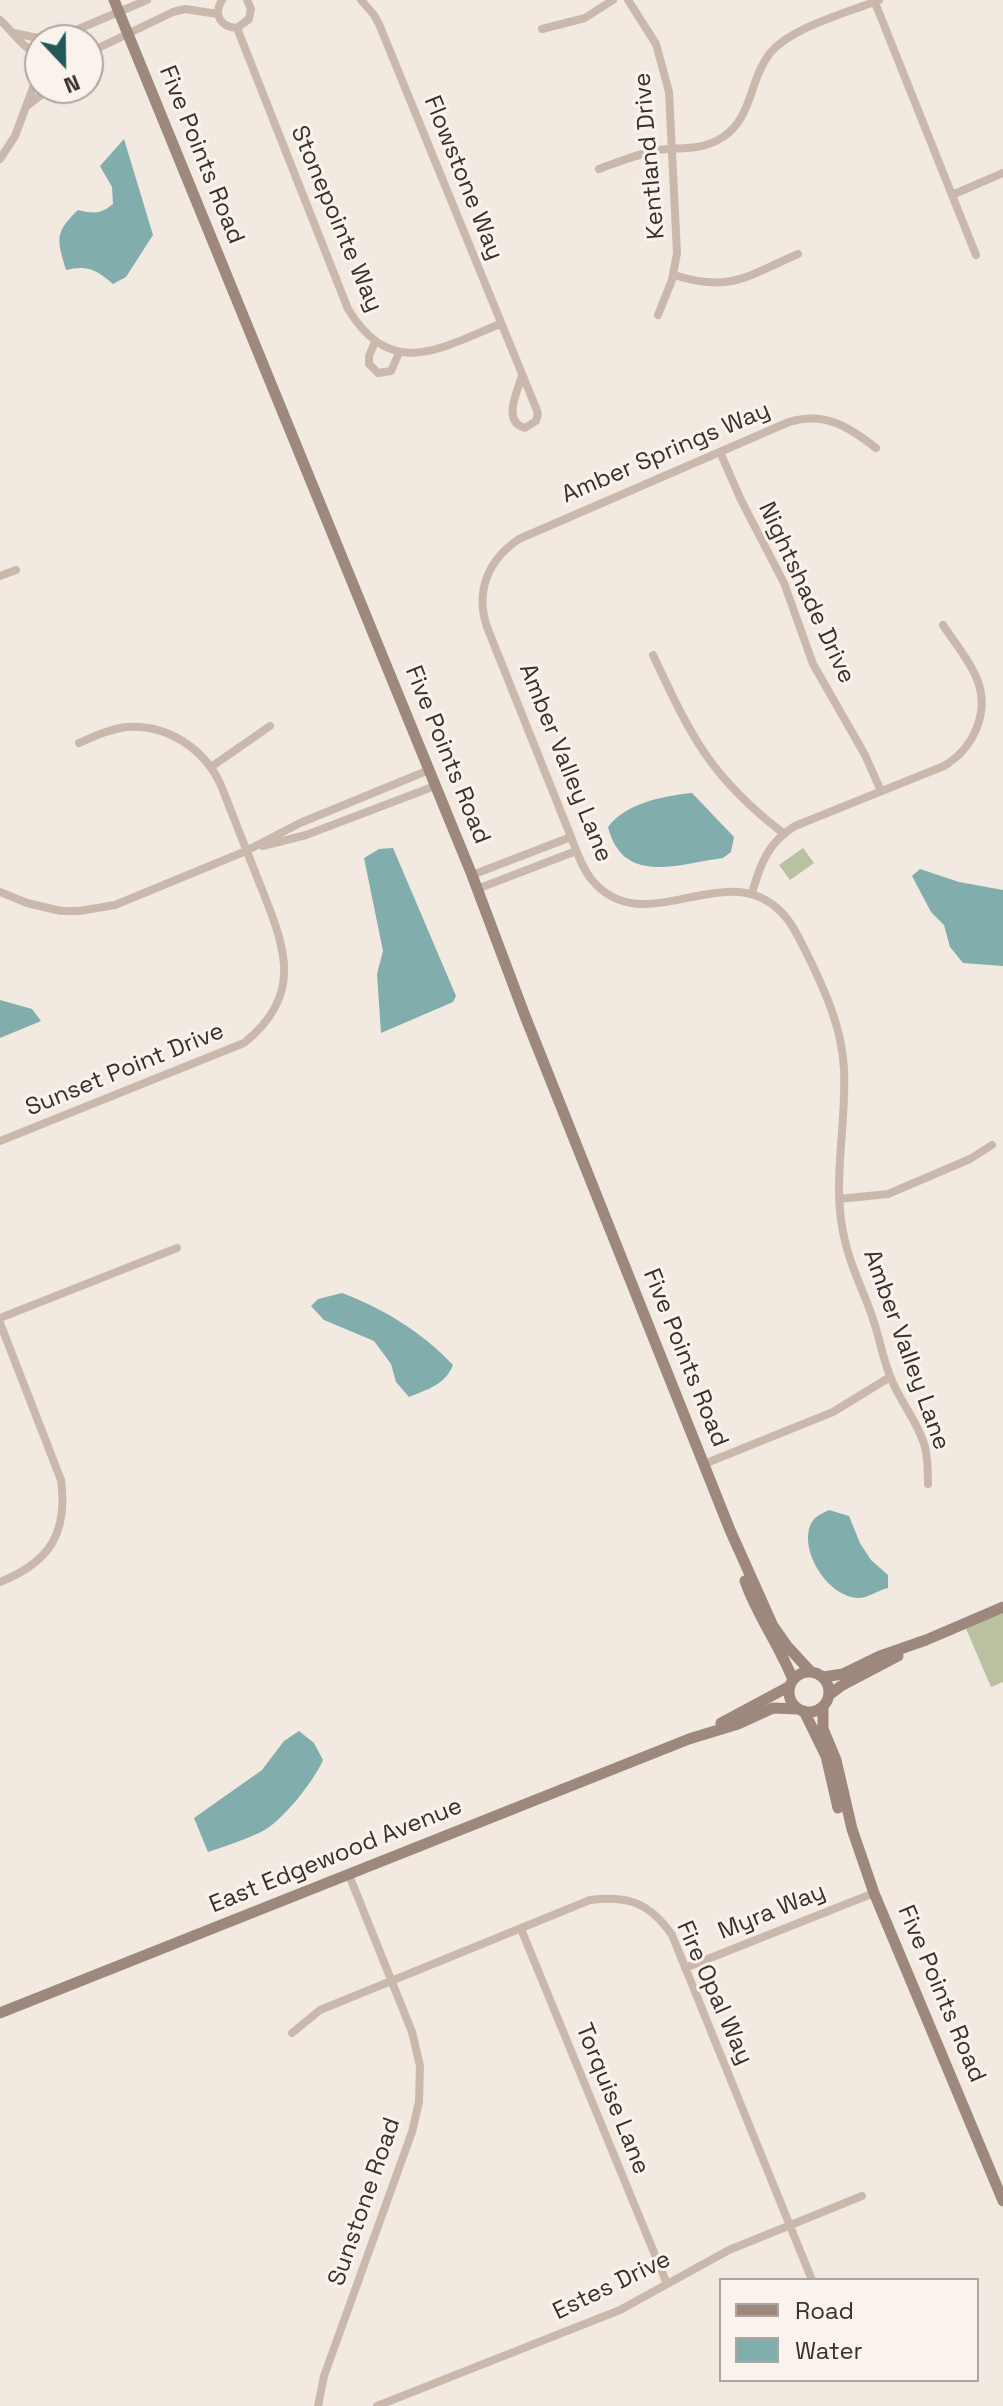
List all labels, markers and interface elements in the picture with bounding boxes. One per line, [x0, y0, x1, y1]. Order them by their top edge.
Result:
north arrow [24, 24, 104, 104]
street label: Five Points Road [152, 62, 250, 248]
text: N [60, 69, 84, 100]
street label: Kentland Drive [628, 71, 672, 241]
street label: Flowstone Way [417, 92, 509, 264]
street label: Stonepointe Way [284, 122, 388, 316]
street label: Amber Springs Way [557, 396, 775, 510]
street label: Nightshade Drive [751, 498, 861, 688]
street label: Amber Valley Lane [512, 660, 618, 866]
street label: Five Points Road [398, 662, 496, 848]
street label: Sunset Point Drive [22, 1017, 228, 1123]
street label: Amber Valley Lane [856, 1246, 956, 1454]
street label: Five Points Road [636, 1265, 734, 1451]
street label: East Edgewood Avenue [205, 1792, 467, 1920]
street label: Myra Way [714, 1877, 830, 1947]
street label: Five Points Road [891, 1901, 991, 2087]
street label: Fire Opal Way [669, 1917, 759, 2069]
street label: Torquise Lane [569, 2019, 655, 2179]
street label: Sunstone Road [323, 2114, 407, 2290]
street label: Estes Drive [549, 2245, 675, 2327]
legend [719, 2278, 979, 2382]
text: Road [795, 2295, 854, 2326]
text: Water [795, 2335, 863, 2366]

